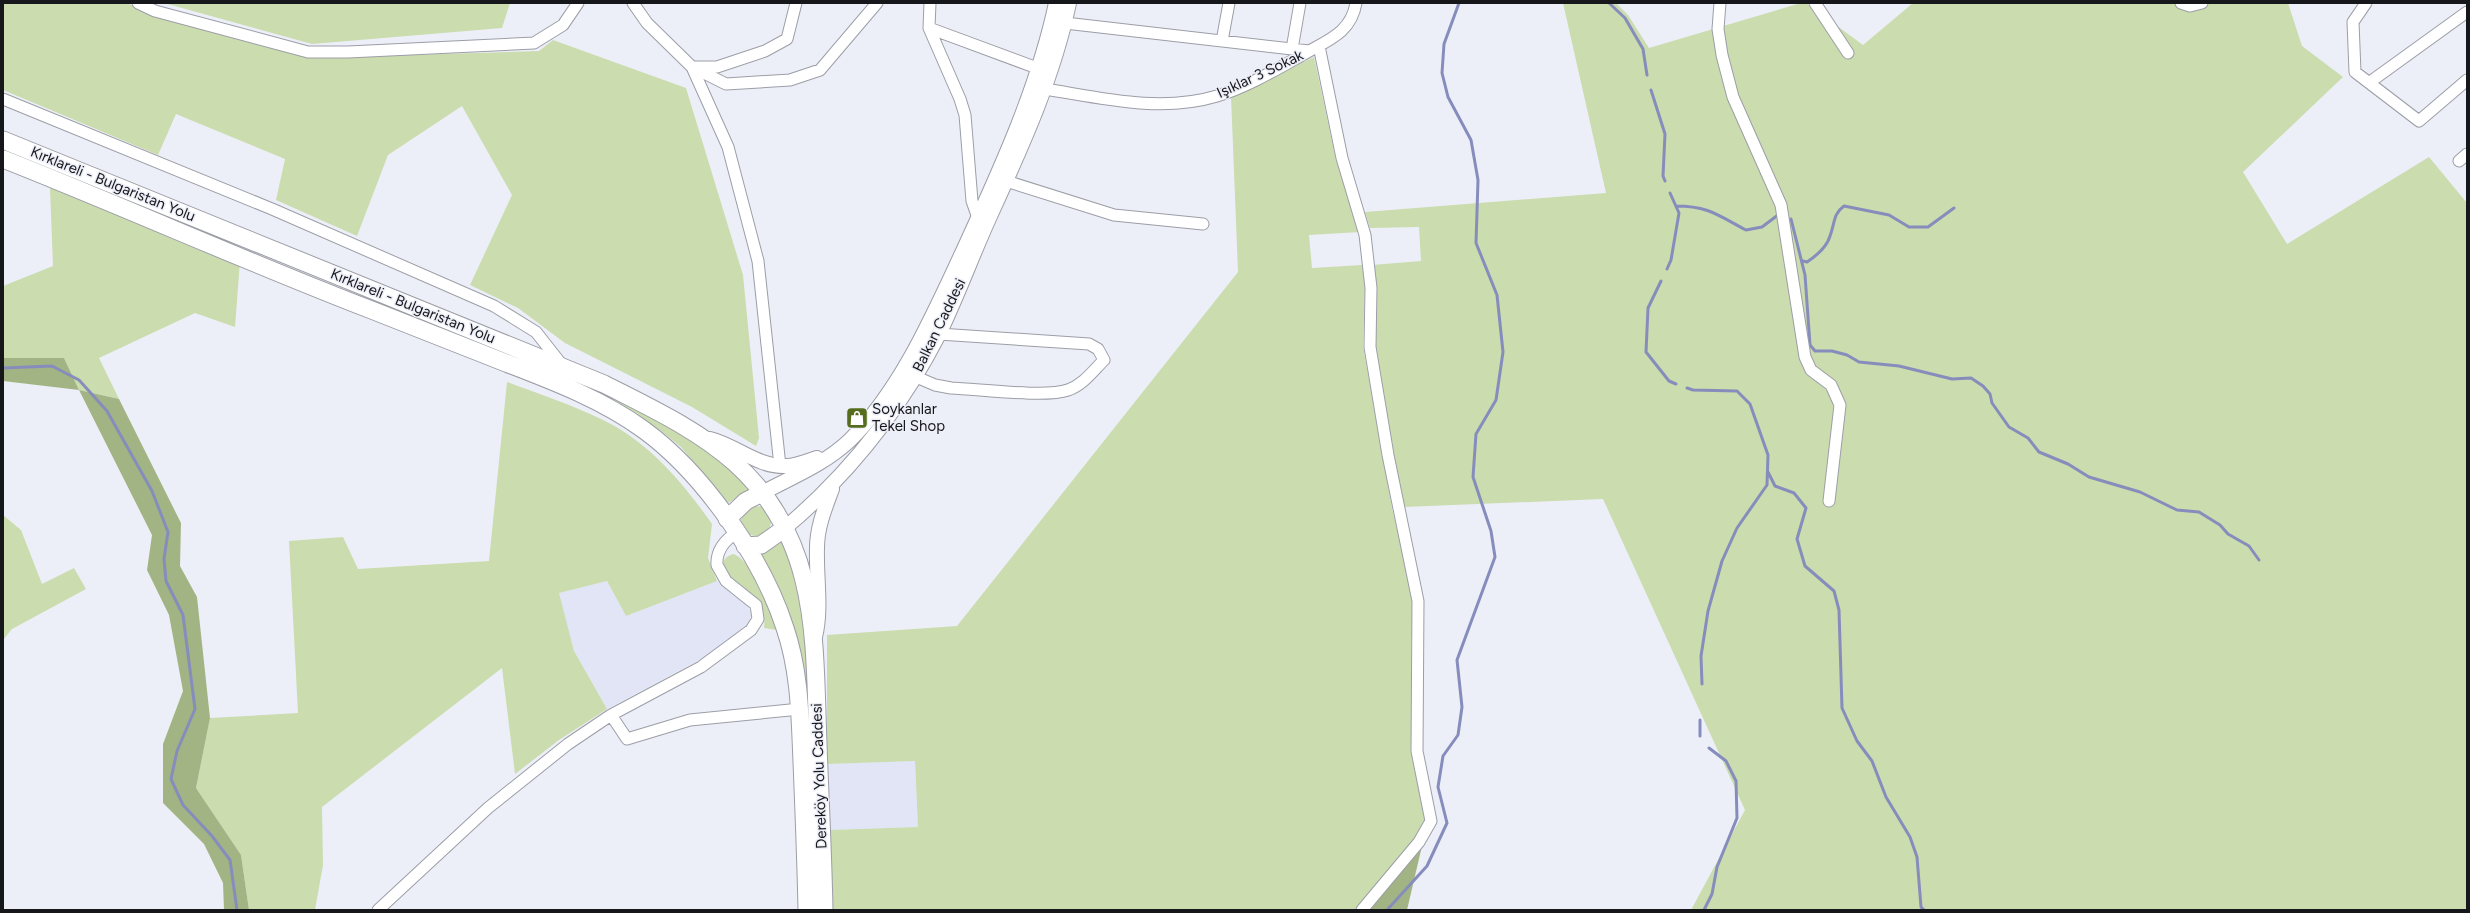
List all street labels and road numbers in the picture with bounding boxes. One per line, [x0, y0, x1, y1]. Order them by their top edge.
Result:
street label: Işıklar 3 Sokak [1214, 46, 1307, 102]
street label: Kırklareli - Bulgaristan Yolu [28, 143, 198, 225]
street label: Kırklareli - Bulgaristan Yolu [328, 265, 498, 347]
street label: Balkan Caddesi [909, 275, 969, 375]
street label: Dereköy Yolu Caddesi [807, 703, 831, 849]

